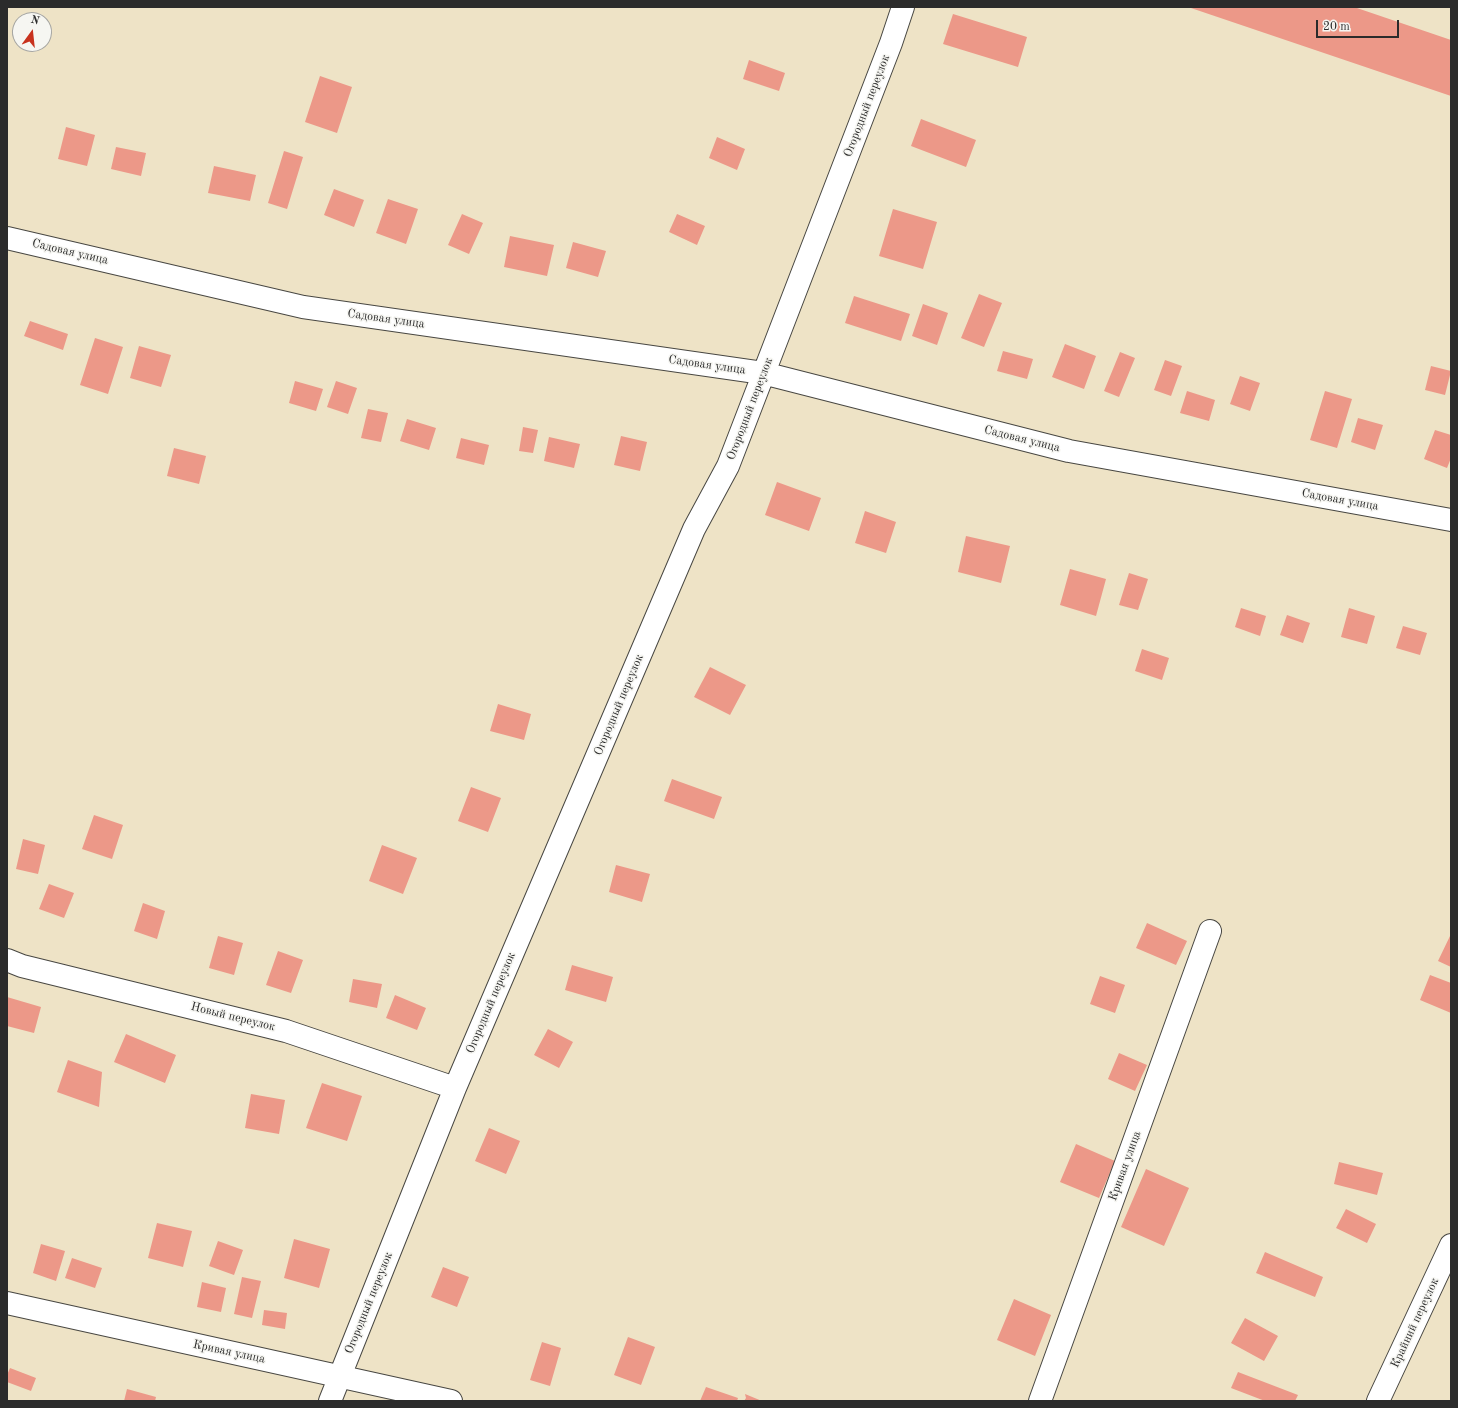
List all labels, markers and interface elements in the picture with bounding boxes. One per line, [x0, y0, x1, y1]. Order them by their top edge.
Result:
north arrow [12, 12, 52, 52]
scale bar [1318, 12, 1401, 38]
text: N [29, 14, 40, 27]
text: 20 m [1323, 21, 1350, 33]
street label: Огородный переулок [841, 53, 893, 159]
street label: Садовая улица [30, 236, 110, 268]
street label: Садовая улица [346, 306, 426, 332]
street label: Садовая улица [667, 352, 747, 378]
street label: Огородный переулок [724, 356, 776, 462]
street label: Садовая улица [983, 423, 1061, 455]
street label: Садовая улица [1300, 486, 1380, 514]
street label: Огородный переулок [591, 652, 647, 758]
street label: Огородный переулок [463, 950, 519, 1056]
street label: Новый переулок [189, 1000, 277, 1034]
street label: Кривая улица [1106, 1129, 1144, 1203]
street label: Огородный переулок [342, 1250, 396, 1356]
street label: Крайний переулок [1388, 1276, 1442, 1370]
street label: Кривая улица [192, 1337, 266, 1367]

